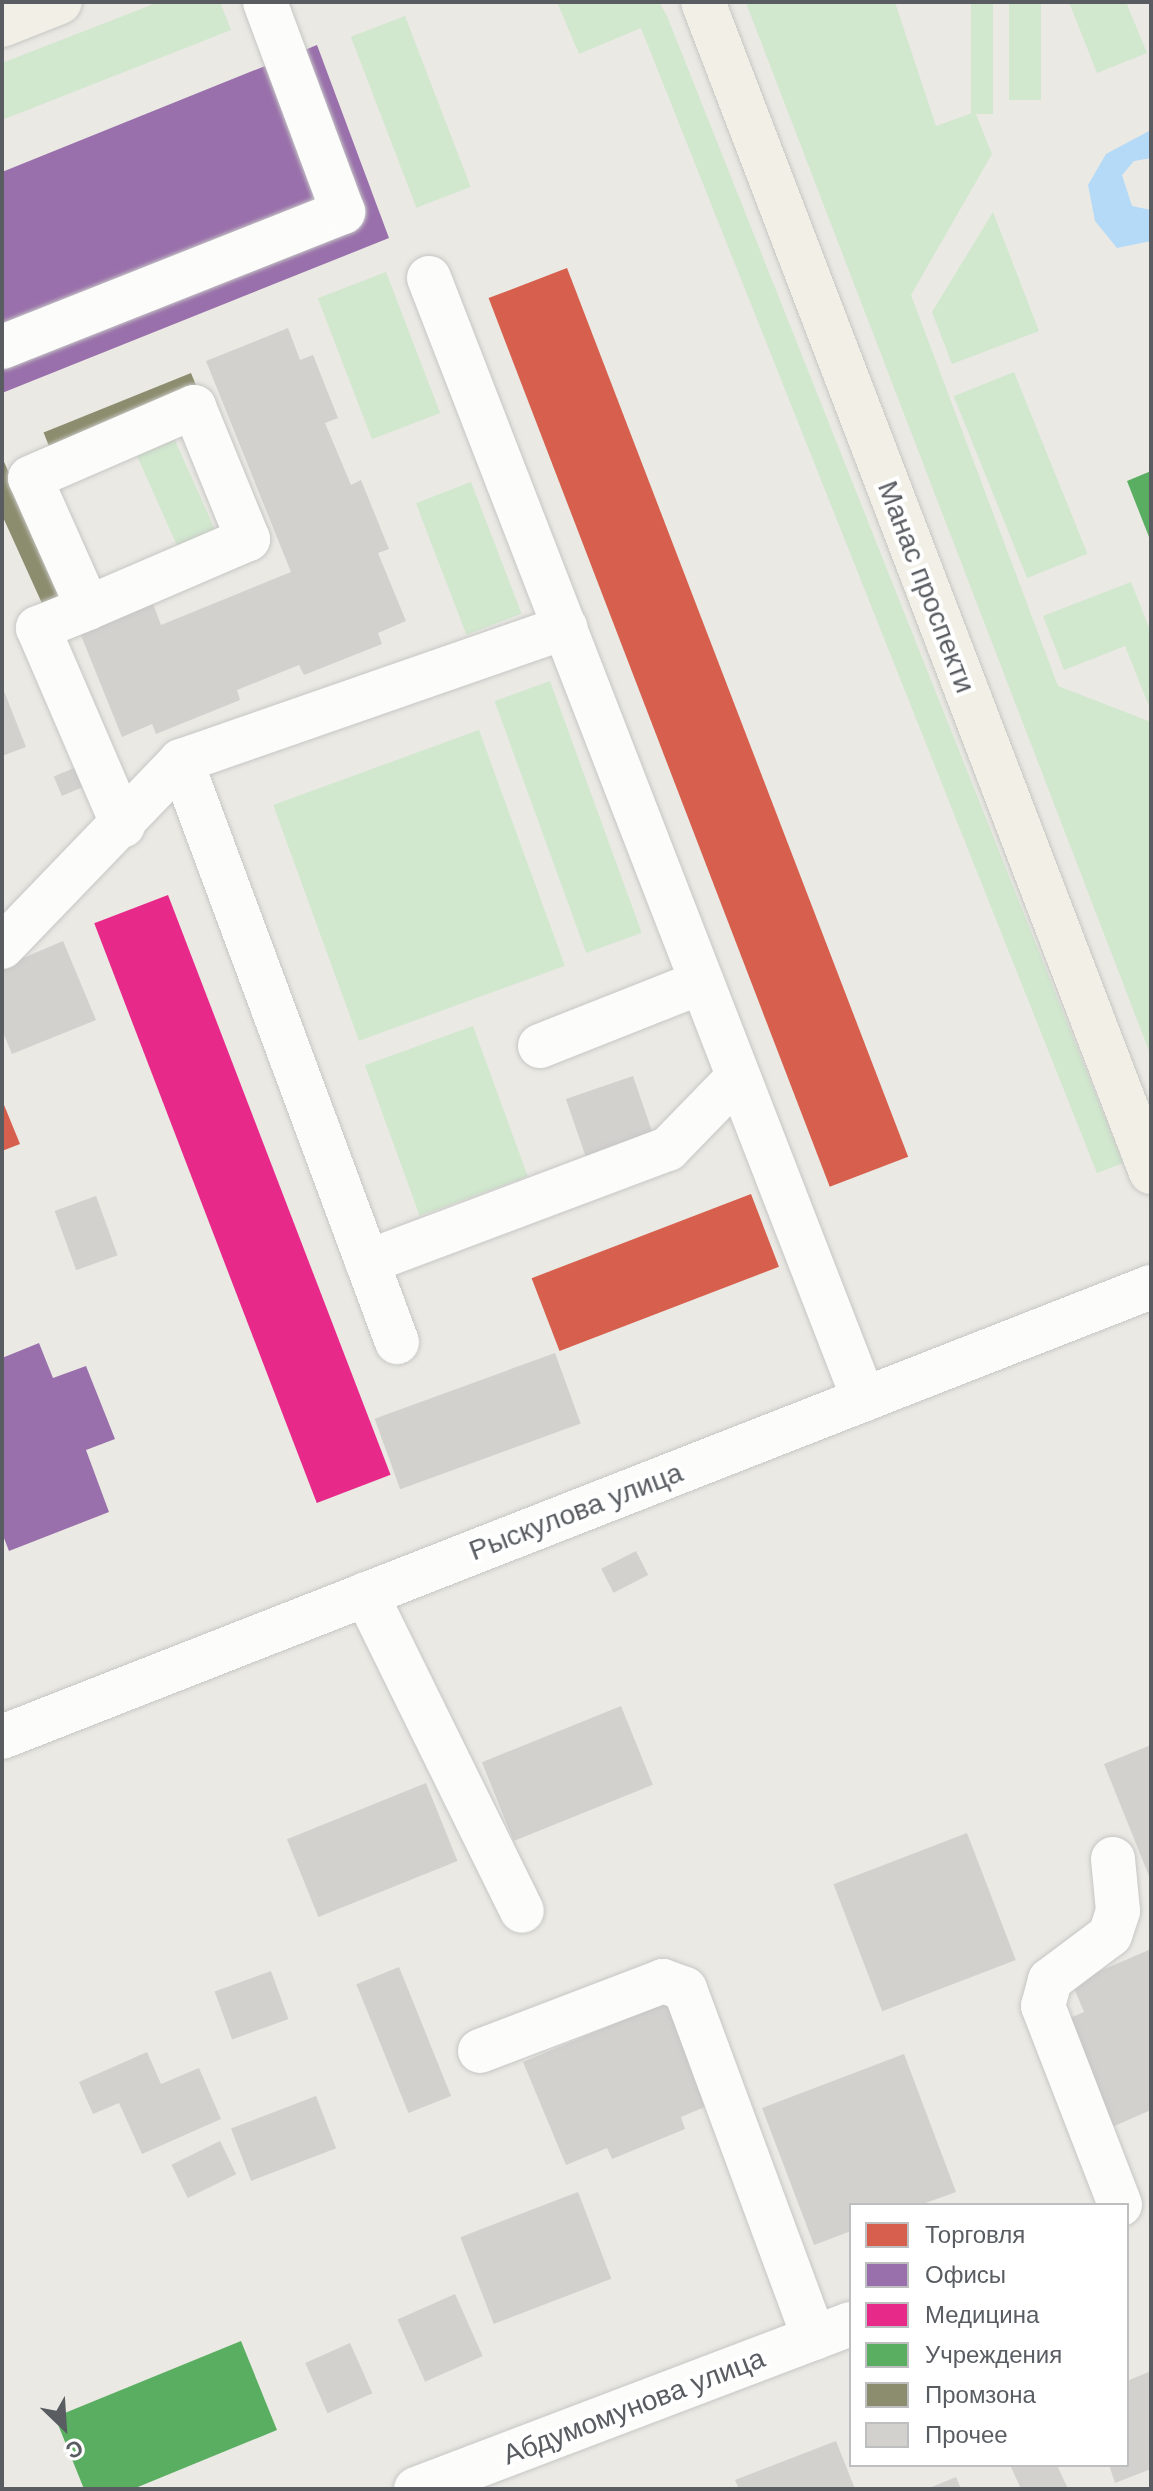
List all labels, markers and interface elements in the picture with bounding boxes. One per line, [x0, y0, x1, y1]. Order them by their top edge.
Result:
street label: Манас проспекти [870, 476, 982, 698]
street label: Рыскулова улица [465, 1456, 687, 1568]
legend [849, 2203, 1129, 2467]
text: Торговля [925, 2221, 1025, 2248]
text: Офисы [925, 2261, 1006, 2288]
text: Медицина [925, 2301, 1039, 2328]
text: Учреждения [925, 2341, 1062, 2368]
street label: Абдумомунова улица [498, 2342, 770, 2472]
text: Промзона [925, 2381, 1036, 2408]
north arrow [24, 2387, 104, 2467]
text: Прочее [925, 2421, 1008, 2448]
text: С [62, 2435, 87, 2464]

